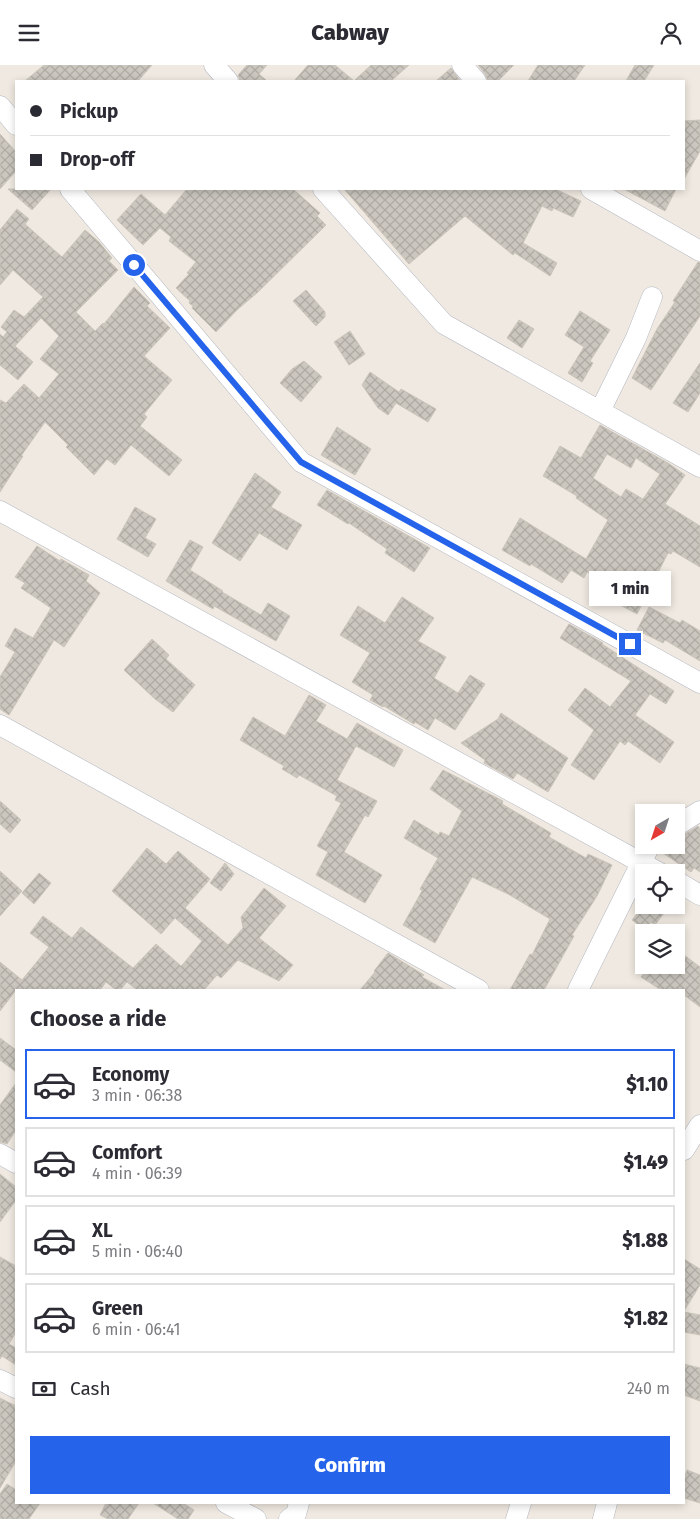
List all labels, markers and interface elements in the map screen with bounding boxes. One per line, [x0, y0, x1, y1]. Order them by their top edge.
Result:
icon: menu [15, 19, 43, 47]
text: Cabway [311, 19, 389, 46]
icon: person [657, 19, 685, 47]
text: Pickup [60, 100, 118, 123]
text: Drop-off [60, 148, 134, 171]
route start [123, 254, 145, 276]
callout: 1 min [589, 571, 671, 607]
text: 1 min [611, 579, 649, 598]
route end [619, 633, 641, 655]
north arrow [635, 804, 685, 854]
map controls [635, 804, 685, 974]
button: locate [635, 864, 685, 914]
button: layers [635, 924, 685, 974]
text: Choose a ride [30, 1005, 166, 1032]
icon: car [32, 1062, 77, 1107]
text: Economy [92, 1063, 169, 1086]
text: $1.10 [626, 1073, 668, 1096]
text: 3 min · 06:38 [92, 1086, 182, 1105]
icon: car [32, 1140, 77, 1185]
text: Comfort [92, 1141, 162, 1164]
text: $1.49 [624, 1151, 668, 1174]
text: 4 min · 06:39 [92, 1164, 182, 1183]
icon: car [32, 1218, 77, 1263]
text: XL [92, 1219, 113, 1242]
text: $1.88 [622, 1229, 668, 1252]
text: 5 min · 06:40 [92, 1242, 183, 1261]
icon: car [32, 1296, 77, 1341]
text: Green [92, 1297, 143, 1320]
text: $1.82 [624, 1307, 668, 1330]
text: 6 min · 06:41 [92, 1320, 180, 1339]
icon: cash [30, 1375, 58, 1403]
text: Cash [70, 1377, 111, 1400]
text: 240 m [627, 1379, 670, 1398]
button: Confirm [30, 1436, 670, 1494]

